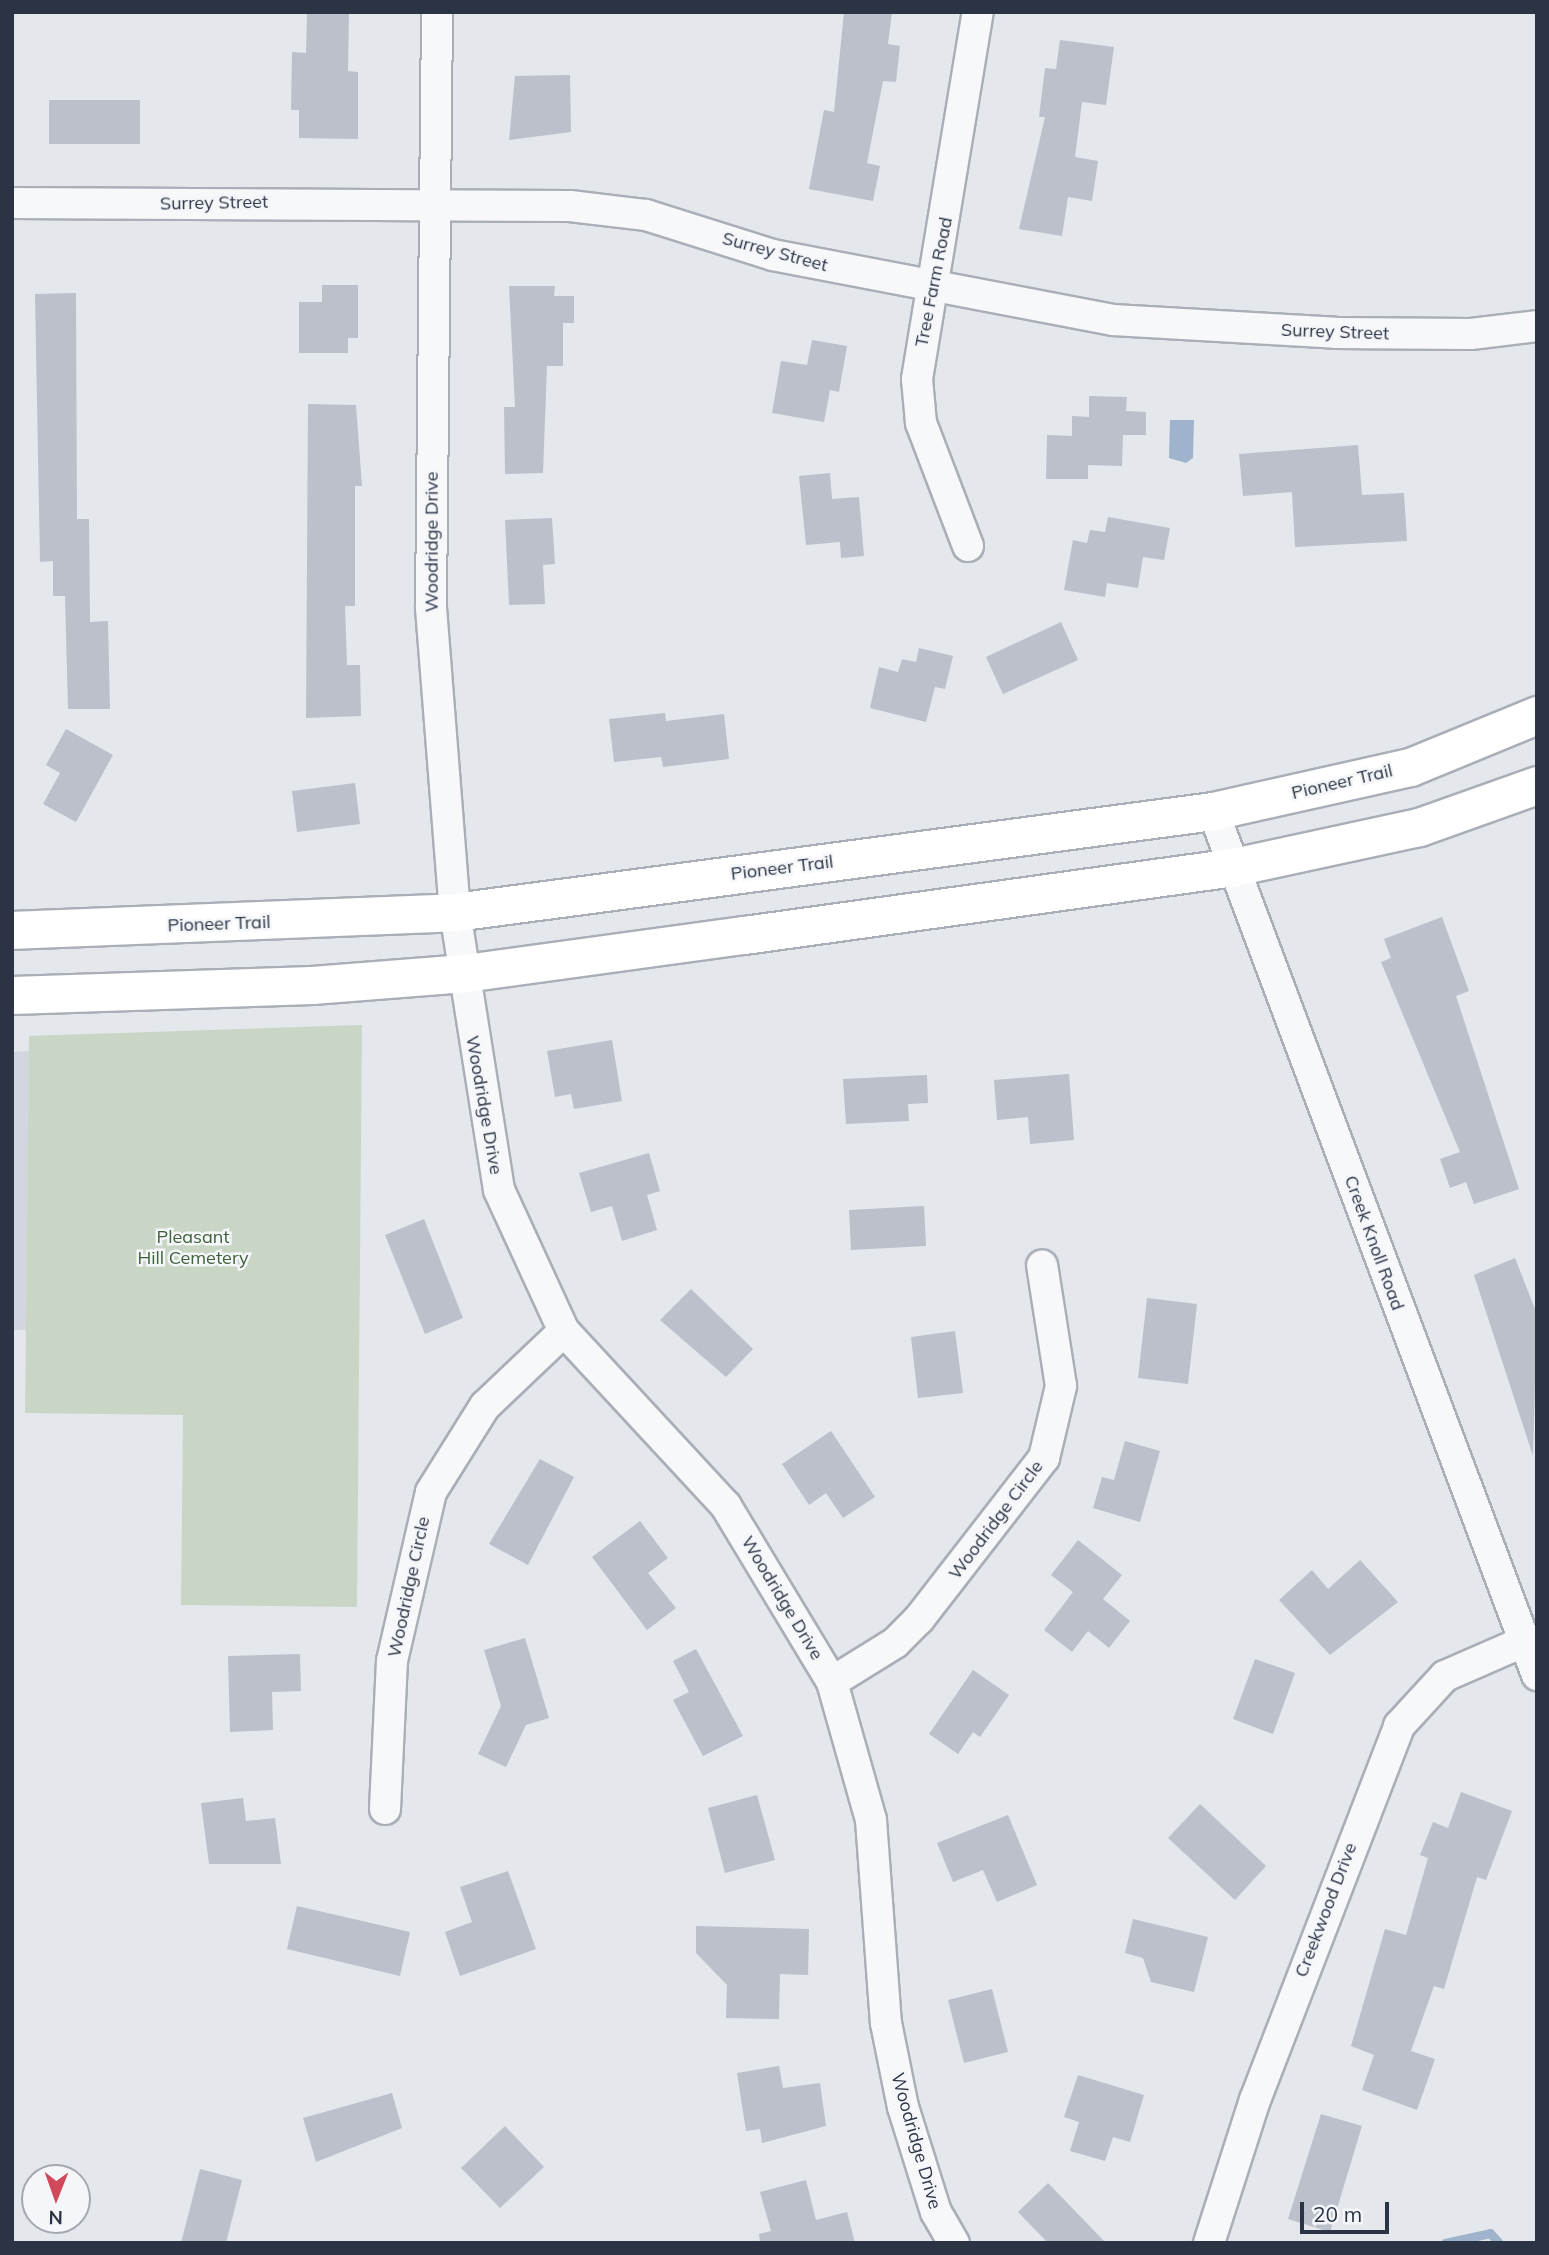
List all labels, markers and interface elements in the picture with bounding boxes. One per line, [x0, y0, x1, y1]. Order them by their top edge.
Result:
street label: Surrey Street [160, 191, 268, 215]
street label: Tree Farm Road [911, 215, 957, 349]
street label: Surrey Street [720, 228, 830, 276]
street label: Surrey Street [1281, 319, 1389, 345]
street label: Woodridge Drive [421, 472, 443, 612]
street label: Pioneer Trail [1289, 760, 1395, 804]
street label: Pioneer Trail [730, 851, 834, 885]
street label: Pioneer Trail [167, 911, 271, 937]
street label: Woodridge Drive [461, 1034, 507, 1176]
street label: Creek Knoll Road [1340, 1173, 1408, 1313]
park label: Pleasant Hill Cemetery [137, 1227, 249, 1270]
street label: Woodridge Circle [944, 1456, 1048, 1584]
street label: Woodridge Circle [384, 1515, 434, 1659]
street label: Woodridge Drive [736, 1532, 828, 1664]
street label: Creekwood Drive [1290, 1840, 1362, 1980]
street label: Woodridge Drive [886, 2070, 946, 2212]
north arrow [21, 2164, 91, 2234]
scale bar [1304, 2188, 1393, 2232]
text: 20 m [1313, 2201, 1362, 2227]
text: N [48, 2206, 63, 2230]

